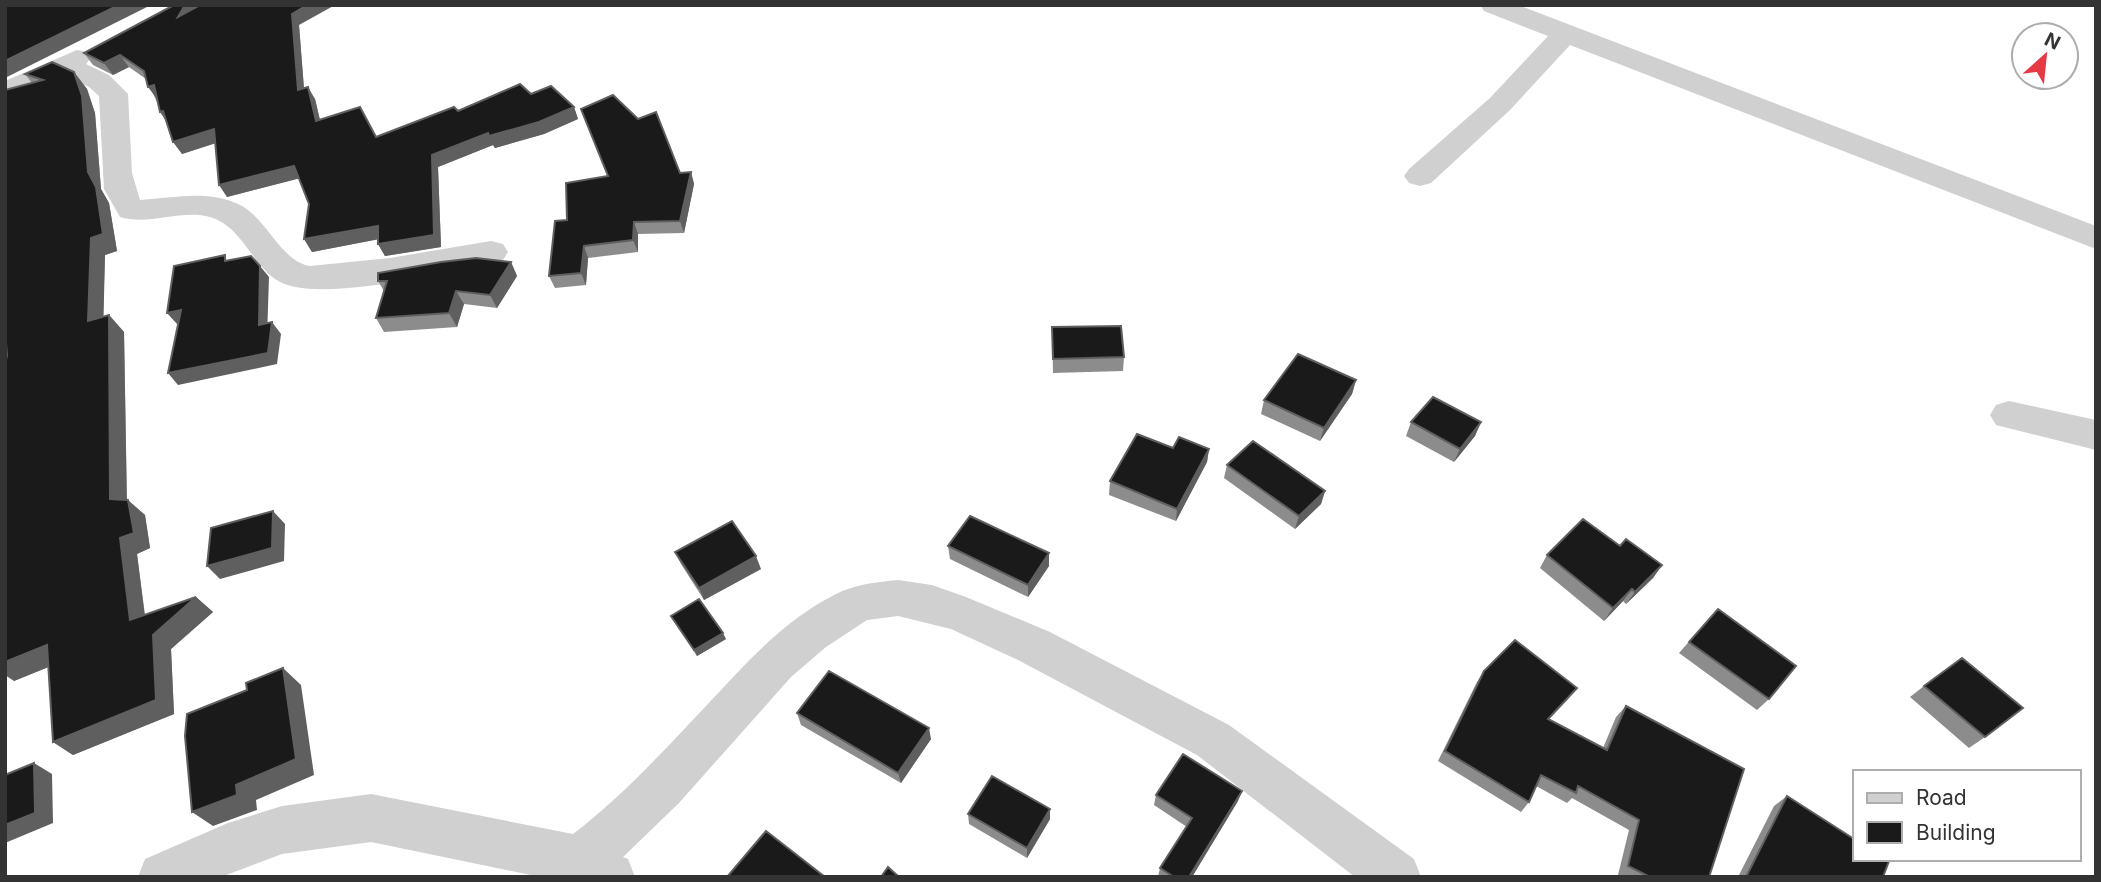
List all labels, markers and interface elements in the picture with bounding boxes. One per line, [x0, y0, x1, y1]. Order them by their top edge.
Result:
north arrow [2010, 21, 2080, 91]
text: N [2041, 28, 2064, 55]
legend [1853, 770, 2080, 861]
text: Road [1916, 785, 1967, 810]
text: Building [1916, 820, 1996, 845]

